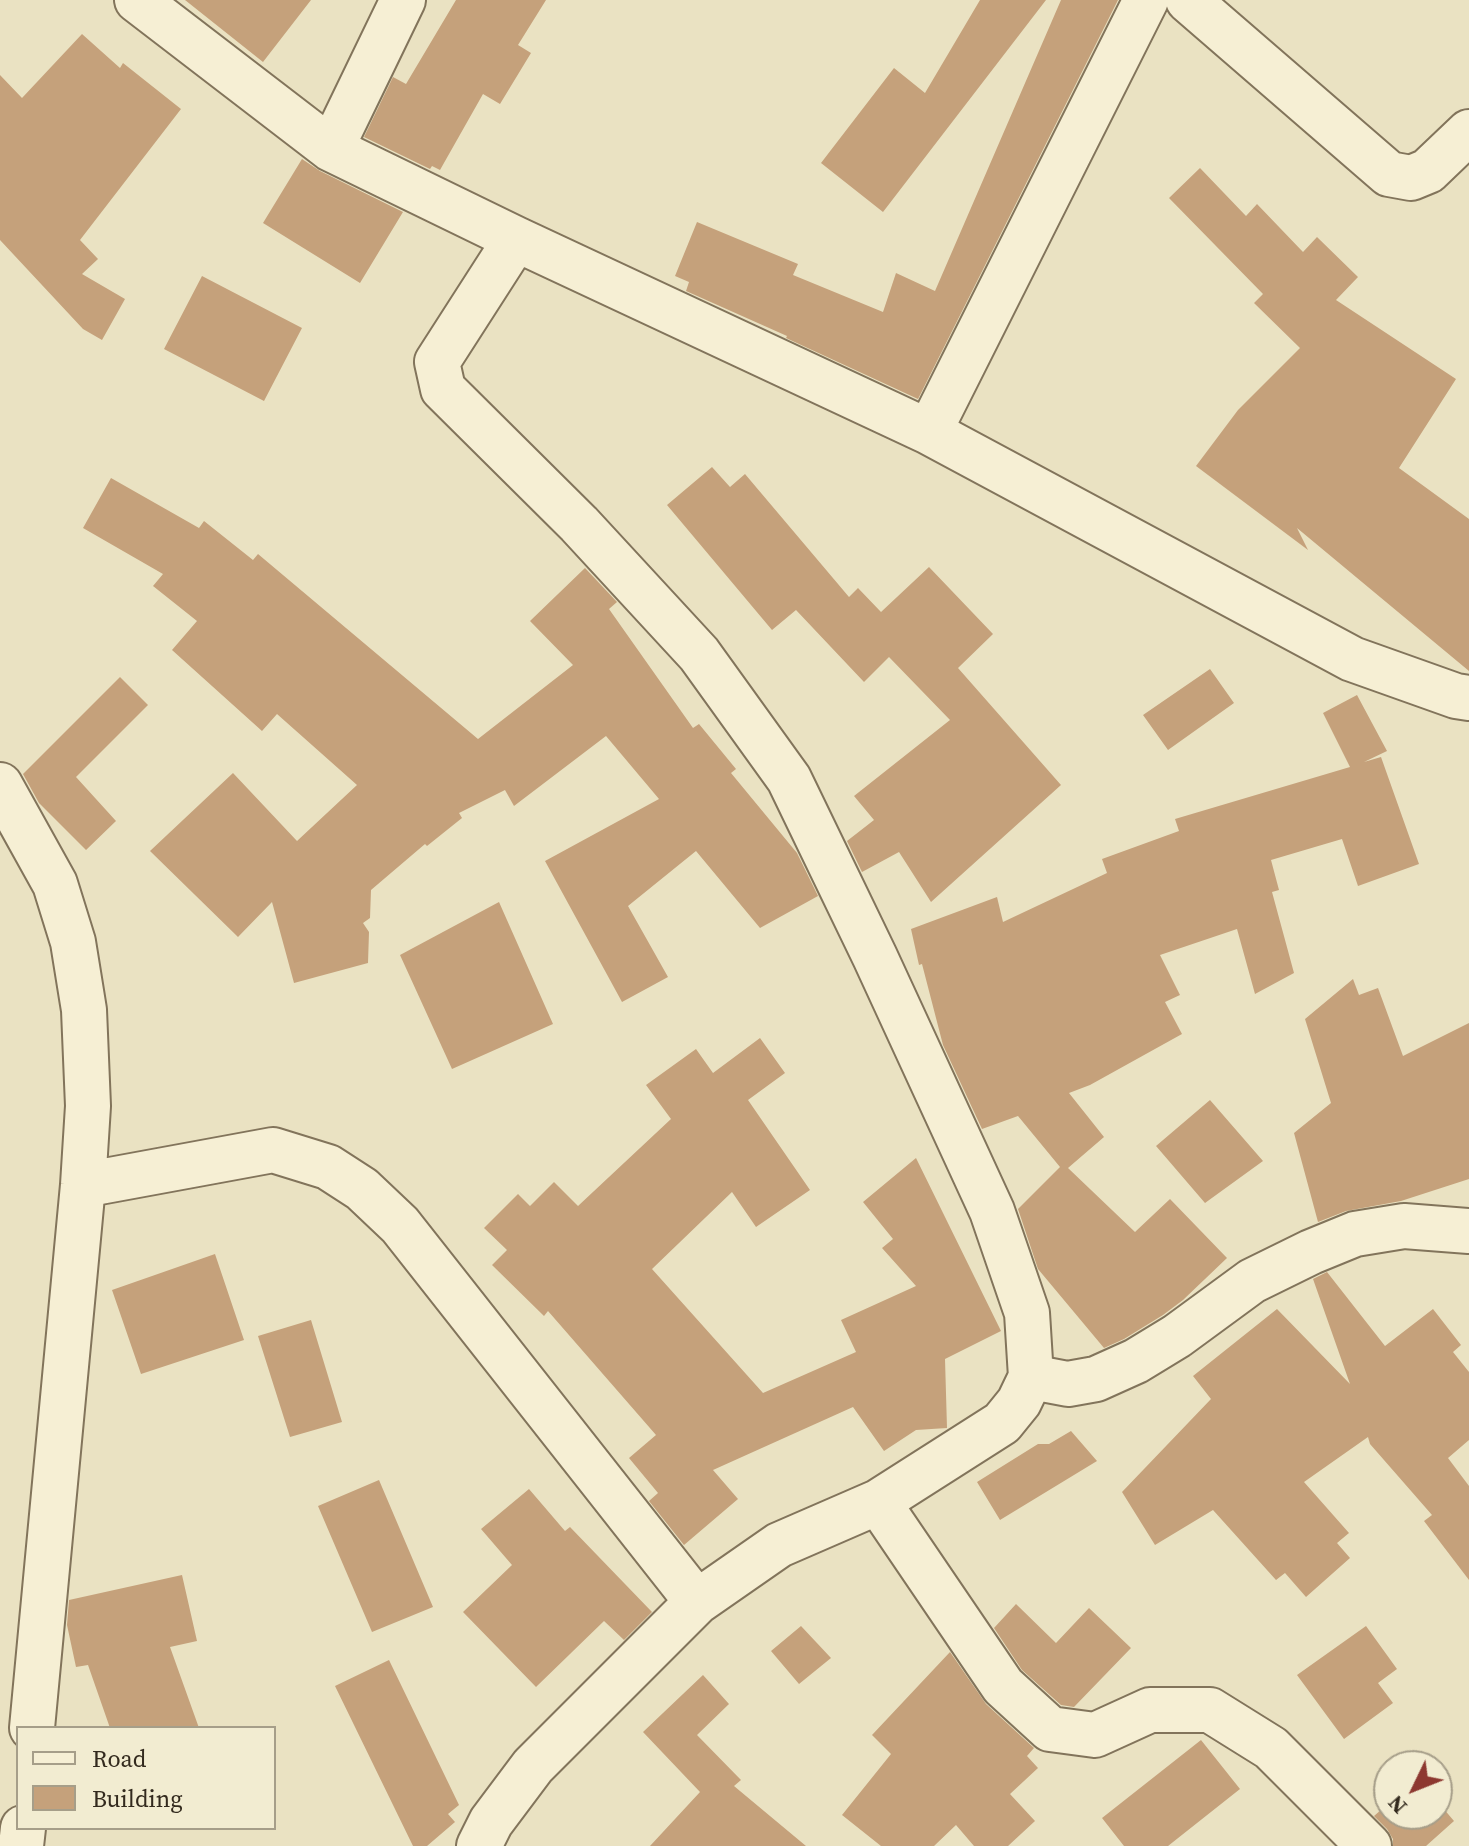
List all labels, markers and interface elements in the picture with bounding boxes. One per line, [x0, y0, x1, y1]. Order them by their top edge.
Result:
legend [16, 1726, 276, 1830]
text: Road [92, 1742, 146, 1775]
north arrow [1373, 1750, 1453, 1830]
text: Building [92, 1782, 183, 1815]
text: N [1380, 1789, 1413, 1821]

